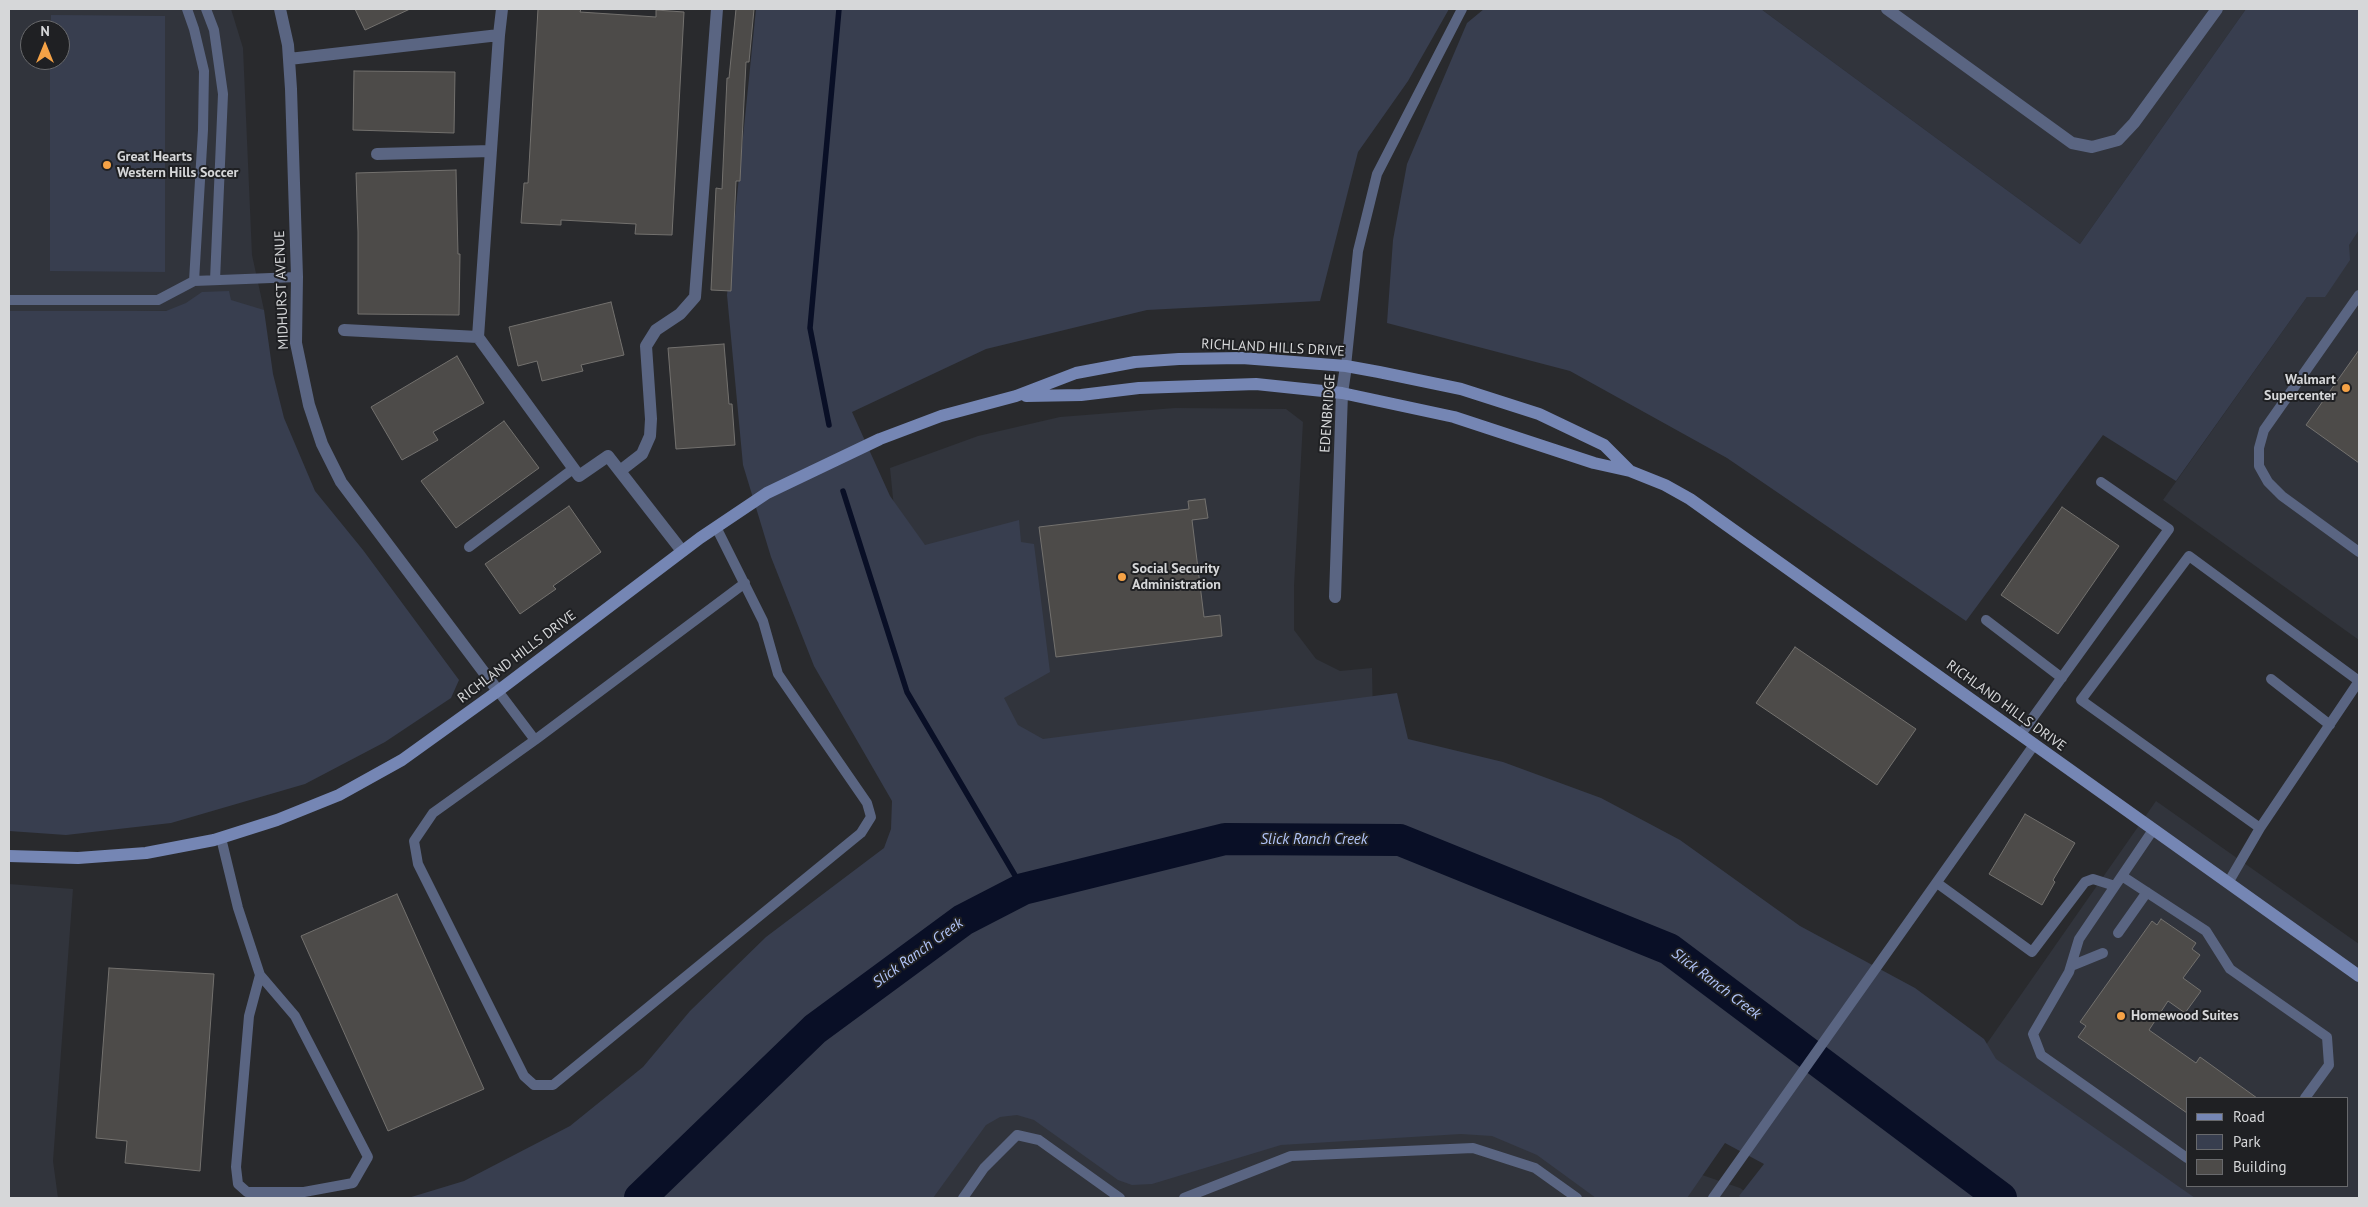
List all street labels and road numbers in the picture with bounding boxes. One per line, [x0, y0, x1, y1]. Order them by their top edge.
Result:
street label: MIDHURST AVENUE [272, 230, 292, 350]
street label: RICHLAND HILLS DRIVE [1201, 336, 1345, 360]
street label: EDENBRIDGE [1317, 373, 1339, 453]
street label: RICHLAND HILLS DRIVE [455, 607, 579, 707]
street label: RICHLAND HILLS DRIVE [1943, 657, 2069, 755]

